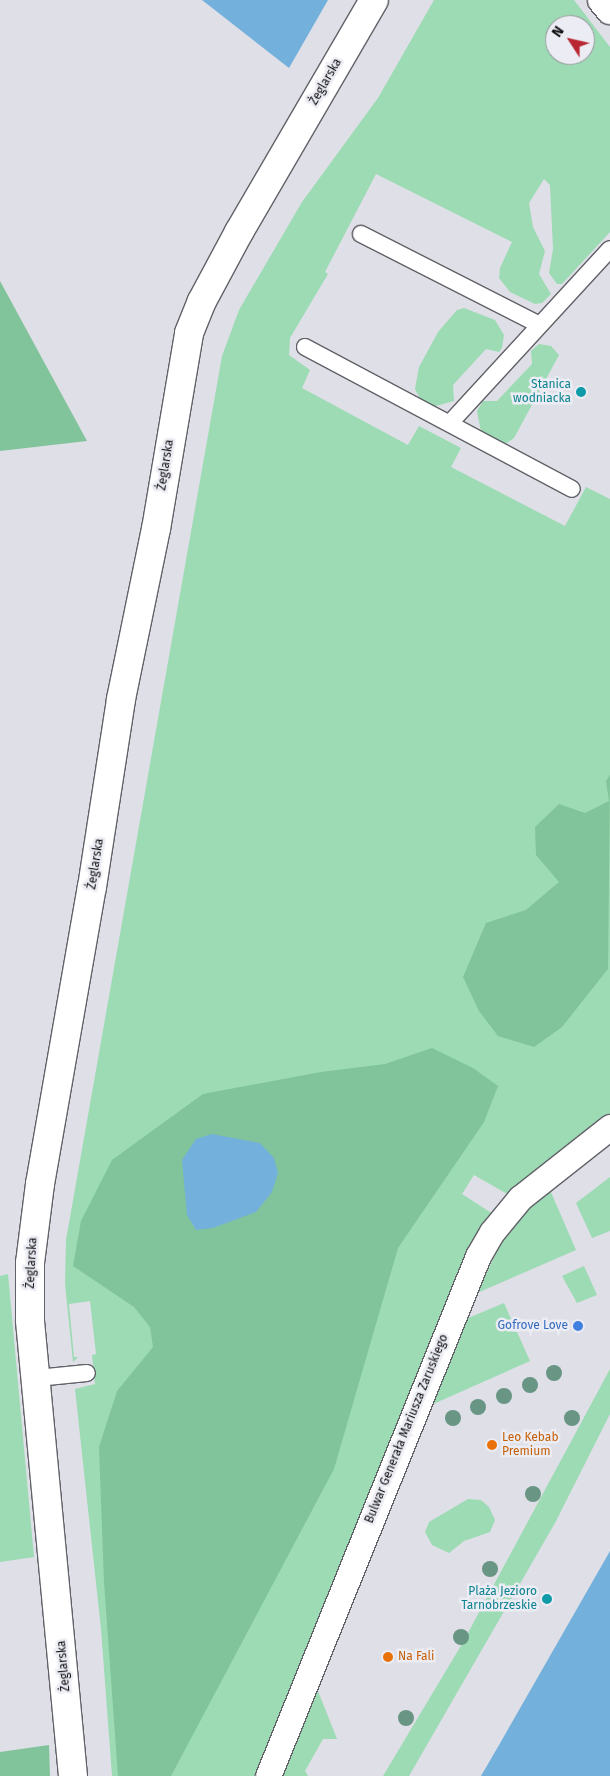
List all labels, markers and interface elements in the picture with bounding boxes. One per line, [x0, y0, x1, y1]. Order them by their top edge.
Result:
north arrow [545, 15, 595, 65]
text: N [548, 23, 568, 40]
street label: Żeglarska [307, 56, 345, 108]
place label: Stanica wodniacka [513, 378, 571, 406]
marker: Stanica wodniacka [575, 386, 587, 398]
street label: Żeglarska [155, 439, 177, 491]
street label: Żeglarska [85, 838, 107, 890]
street label: Żeglarska [23, 1237, 41, 1289]
place label: Gofrove Love [498, 1319, 568, 1333]
marker: Gofrove Love [572, 1320, 584, 1332]
street label: Bulwar Generała Mariusza Zaruskiego [362, 1332, 452, 1526]
place label: Leo Kebab Premium [502, 1431, 559, 1459]
marker: Leo Kebab Premium [486, 1439, 498, 1451]
place label: Plaża Jezioro Tarnobrzeskie [461, 1585, 537, 1613]
marker: Plaża Jezioro Tarnobrzeskie [541, 1593, 553, 1605]
street label: Żeglarska [55, 1640, 73, 1692]
place label: Na Fali [398, 1650, 434, 1664]
marker: Na Fali [382, 1651, 394, 1663]

